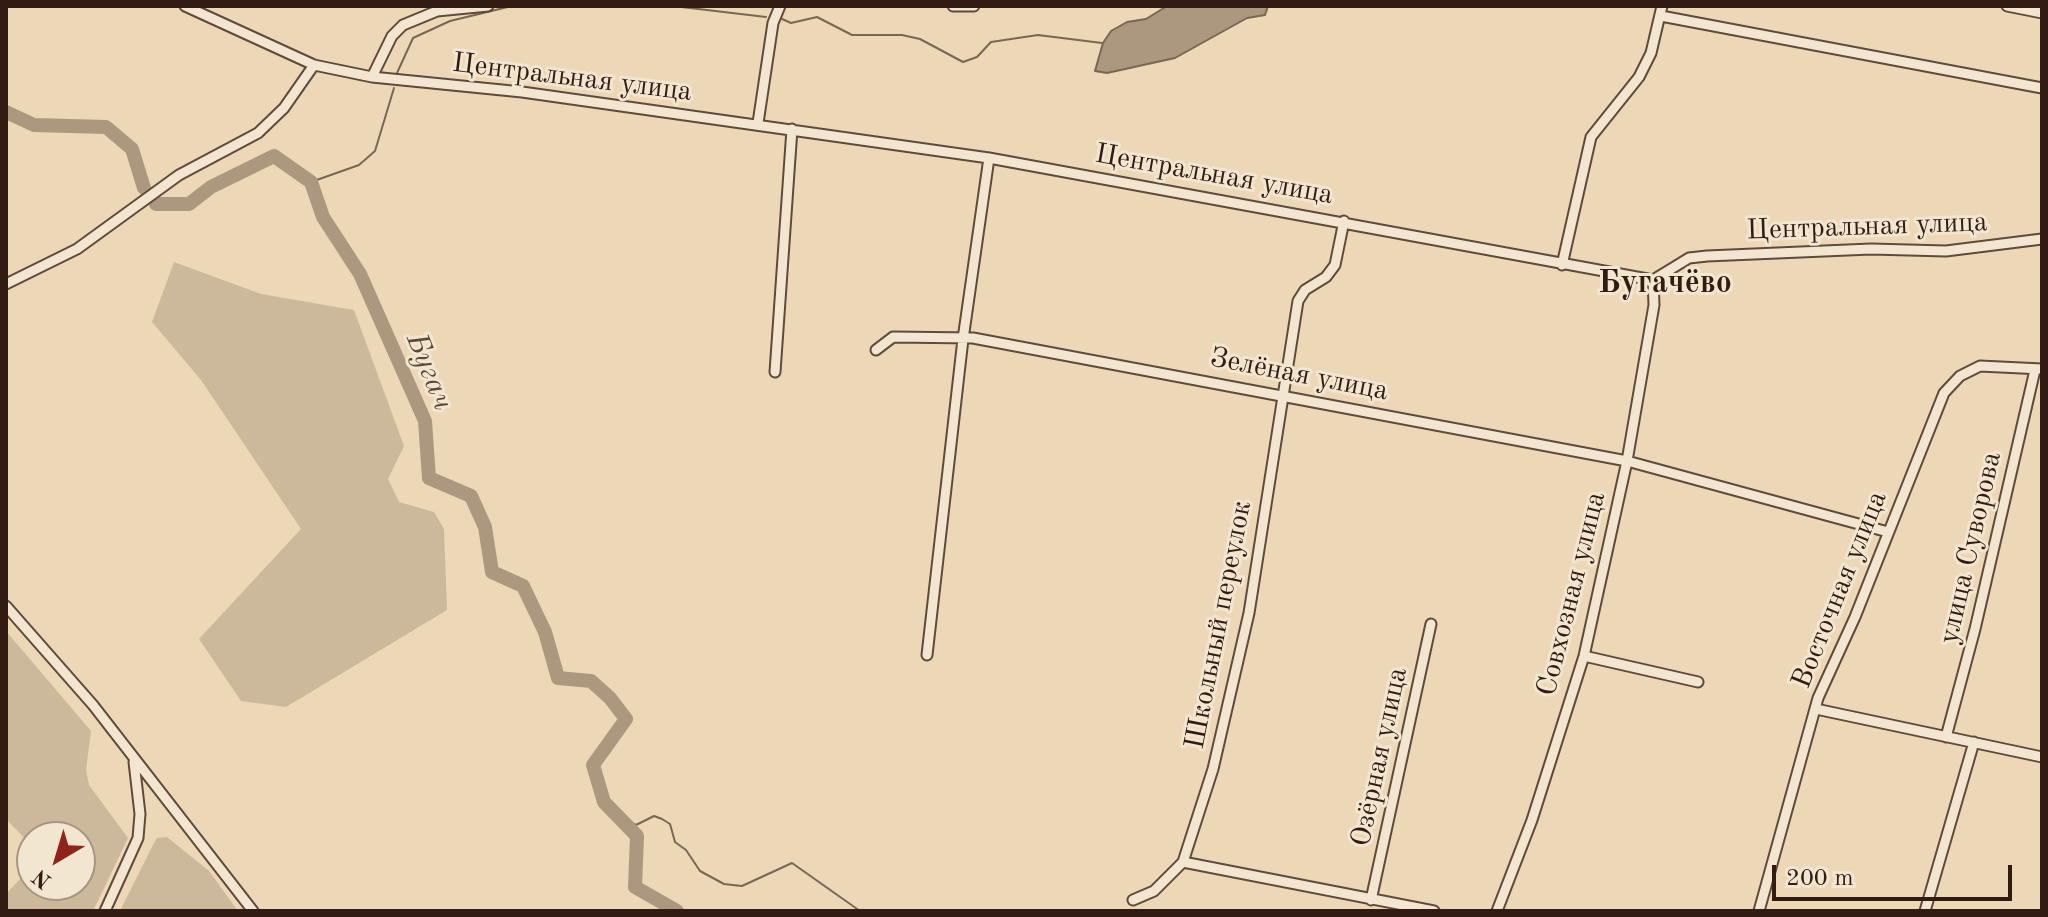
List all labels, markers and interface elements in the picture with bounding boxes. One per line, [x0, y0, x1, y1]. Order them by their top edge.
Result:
street label: Центральная улица [450, 47, 694, 109]
street label: Центральная улица [1092, 138, 1336, 212]
street label: Центральная улица [1746, 206, 1988, 248]
district label: Бугачёво [1598, 265, 1732, 303]
water label: Бугач [397, 328, 461, 416]
street label: Зелёная улица [1207, 341, 1391, 409]
street label: улица Суворова [1933, 449, 2009, 647]
street label: Восточная улица [1785, 486, 1895, 694]
street label: Совхозная улица [1530, 488, 1614, 700]
street label: Школьный переулок [1178, 498, 1260, 752]
street label: Озёрная улица [1345, 664, 1415, 850]
north arrow [16, 821, 96, 901]
scale bar [1776, 849, 2016, 899]
text: N [29, 864, 56, 892]
text: 200 m [1786, 867, 1854, 891]

